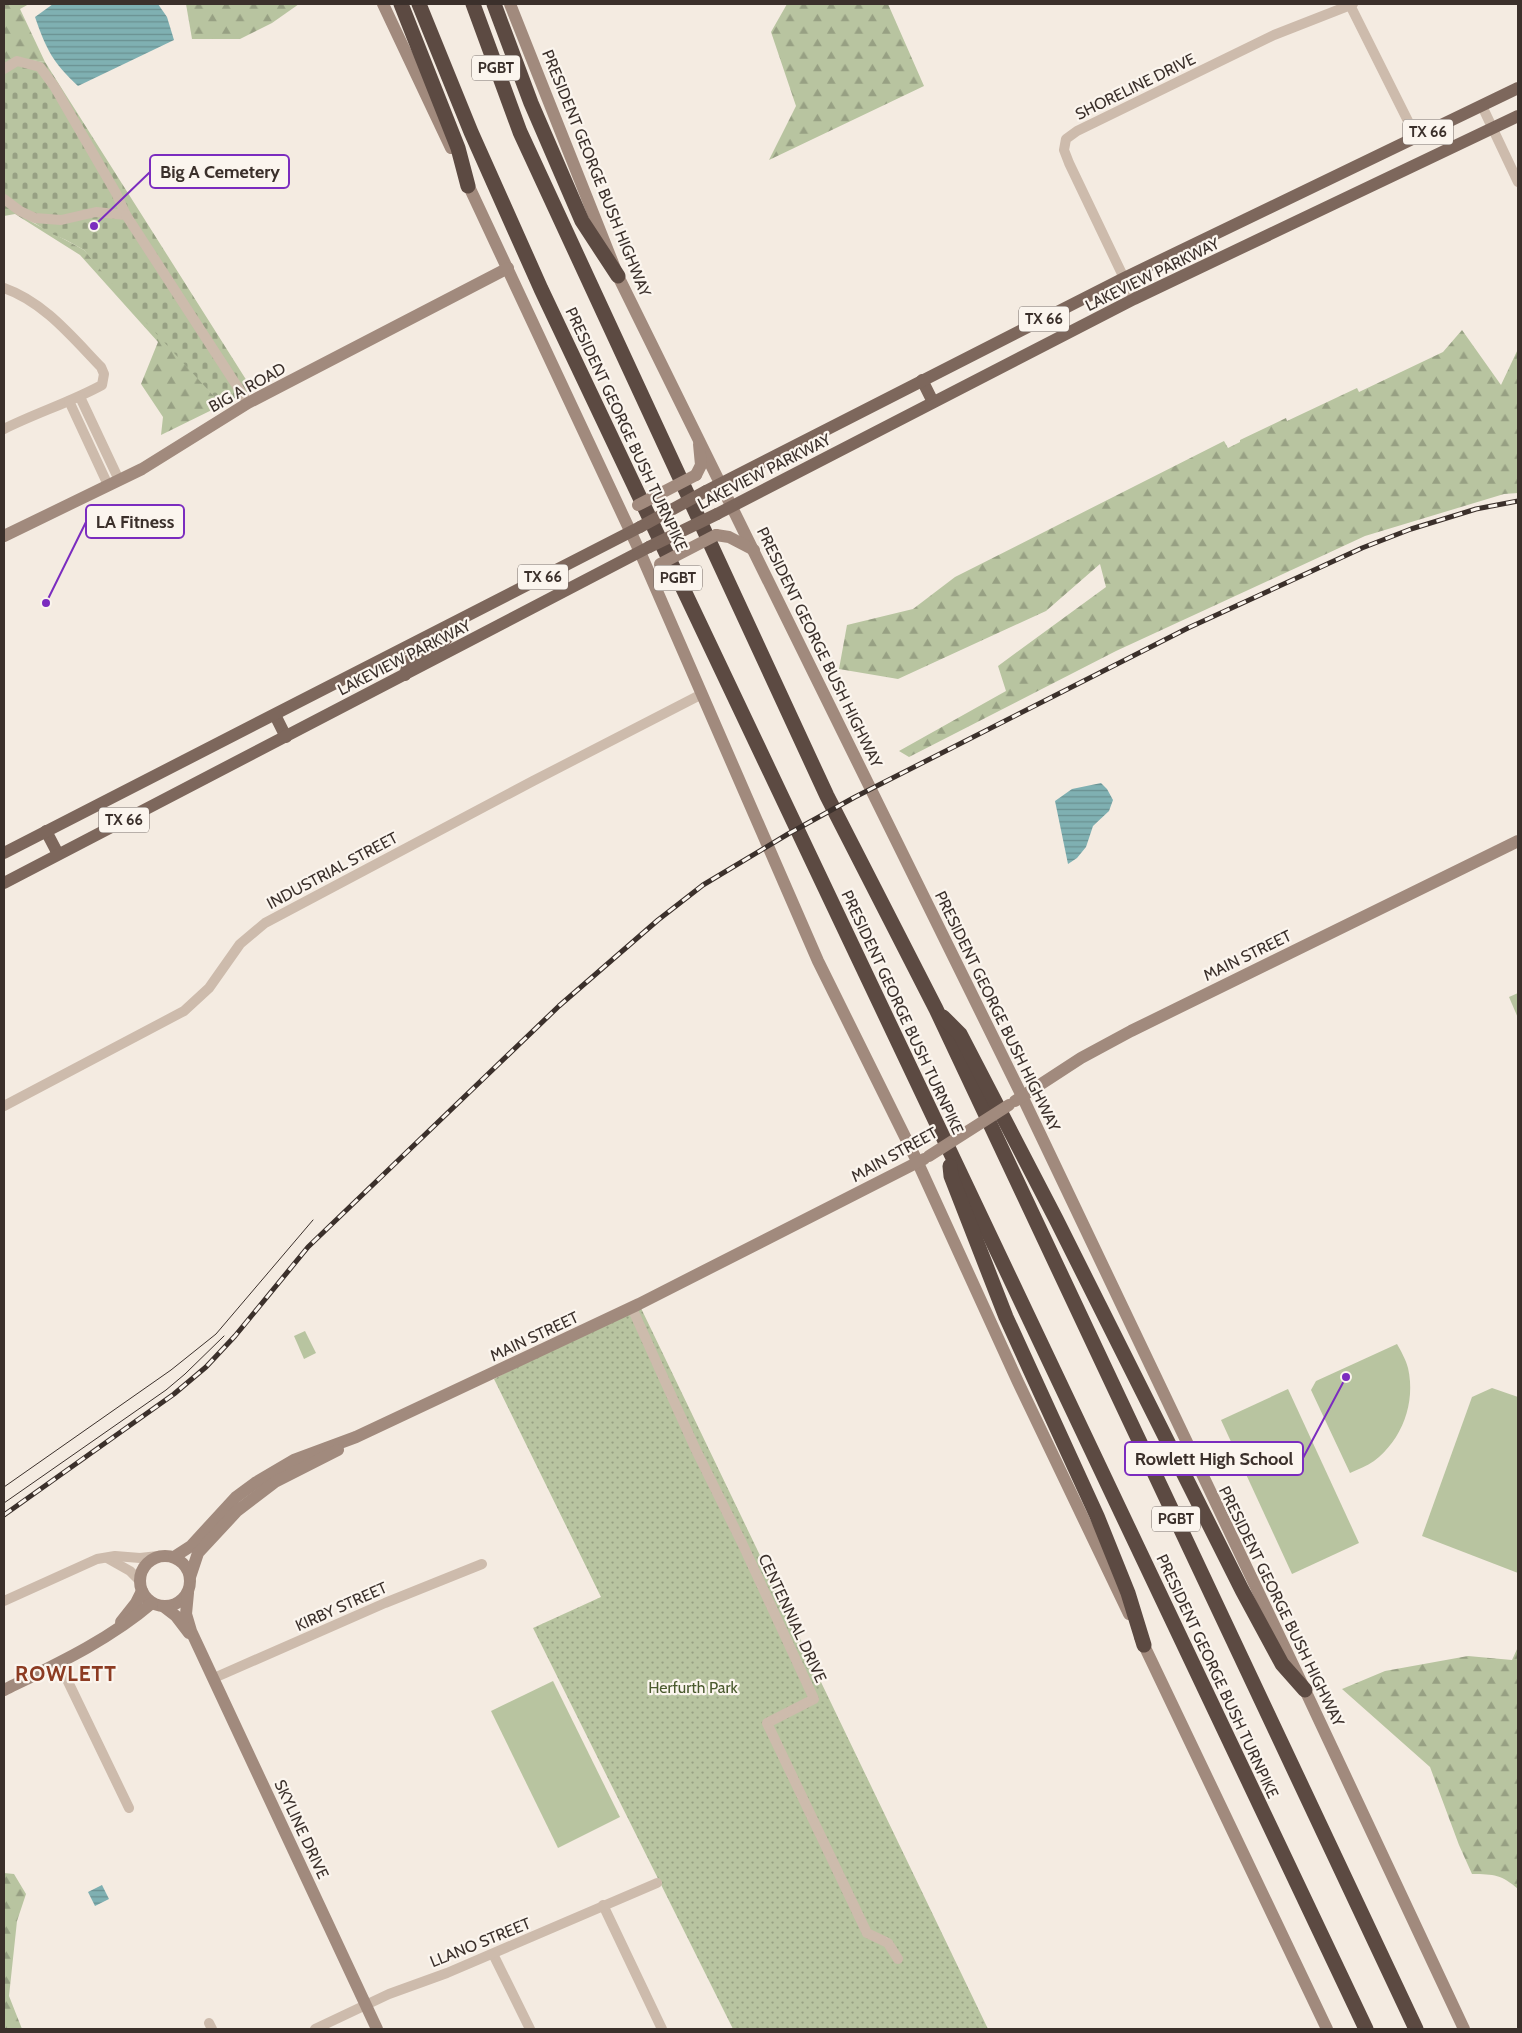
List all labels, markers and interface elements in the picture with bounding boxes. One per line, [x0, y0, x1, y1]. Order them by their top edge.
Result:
street label: PRESIDENT GEORGE BUSH HIGHWAY [538, 47, 655, 300]
street label: SHORELINE DRIVE [1072, 49, 1199, 124]
road number: PGBT [472, 56, 520, 80]
road number: TX 66 [1403, 120, 1453, 144]
callout: Big A Cemetery [150, 155, 289, 188]
text: Big A Cemetery [160, 161, 280, 183]
street label: LAKEVIEW PARKWAY [1082, 233, 1223, 315]
street label: PRESIDENT GEORGE BUSH TURNPIKE [561, 304, 692, 554]
road number: TX 66 [1019, 306, 1069, 332]
street label: BIG A ROAD [206, 359, 289, 416]
street label: LAKEVIEW PARKWAY [695, 429, 835, 513]
callout: LA Fitness [86, 505, 184, 538]
text: LA Fitness [96, 511, 175, 533]
street label: PRESIDENT GEORGE BUSH HIGHWAY [753, 524, 887, 771]
road number: TX 66 [518, 564, 568, 590]
road number: PGBT [654, 566, 702, 590]
street label: LAKEVIEW PARKWAY [335, 615, 475, 699]
road number: TX 66 [99, 808, 149, 832]
street label: INDUSTRIAL STREET [264, 828, 401, 913]
street label: PRESIDENT GEORGE BUSH TURNPIKE [837, 887, 968, 1137]
street label: PRESIDENT GEORGE BUSH HIGHWAY [931, 888, 1065, 1135]
street label: MAIN STREET [1200, 926, 1295, 985]
street label: MAIN STREET [848, 1123, 941, 1186]
street label: MAIN STREET [487, 1307, 582, 1365]
callout: Rowlett High School [1125, 1442, 1303, 1475]
text: Rowlett High School [1135, 1448, 1294, 1470]
street label: PRESIDENT GEORGE BUSH HIGHWAY [1215, 1483, 1349, 1730]
road number: PGBT [1152, 1506, 1200, 1532]
street label: CENTENNIAL DRIVE [754, 1551, 831, 1686]
street label: PRESIDENT GEORGE BUSH TURNPIKE [1152, 1551, 1283, 1801]
street label: KIRBY STREET [292, 1578, 390, 1635]
district label: ROWLETT [15, 1661, 117, 1686]
park label: Herfurth Park [648, 1678, 739, 1697]
street label: SKYLINE DRIVE [270, 1777, 333, 1882]
street label: LLANO STREET [427, 1913, 534, 1971]

